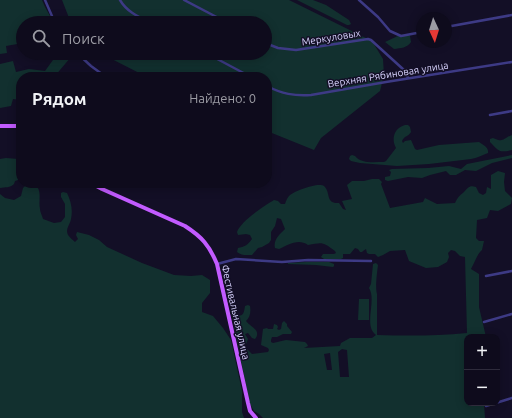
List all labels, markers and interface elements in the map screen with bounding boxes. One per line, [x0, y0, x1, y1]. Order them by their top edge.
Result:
north arrow [416, 12, 452, 48]
search box [16, 16, 272, 60]
icon: search [30, 27, 52, 49]
street label: Меркуловых [301, 27, 361, 48]
text: Поиск [62, 30, 105, 47]
street label: Верхняя Рябиновая улица [327, 60, 449, 89]
text: Рядом [32, 89, 87, 108]
text: Найдено: 0 [189, 91, 256, 105]
street label: Фестивальная улица [219, 264, 252, 361]
map controls [464, 334, 500, 406]
button: + [464, 334, 500, 370]
button: − [464, 370, 500, 406]

